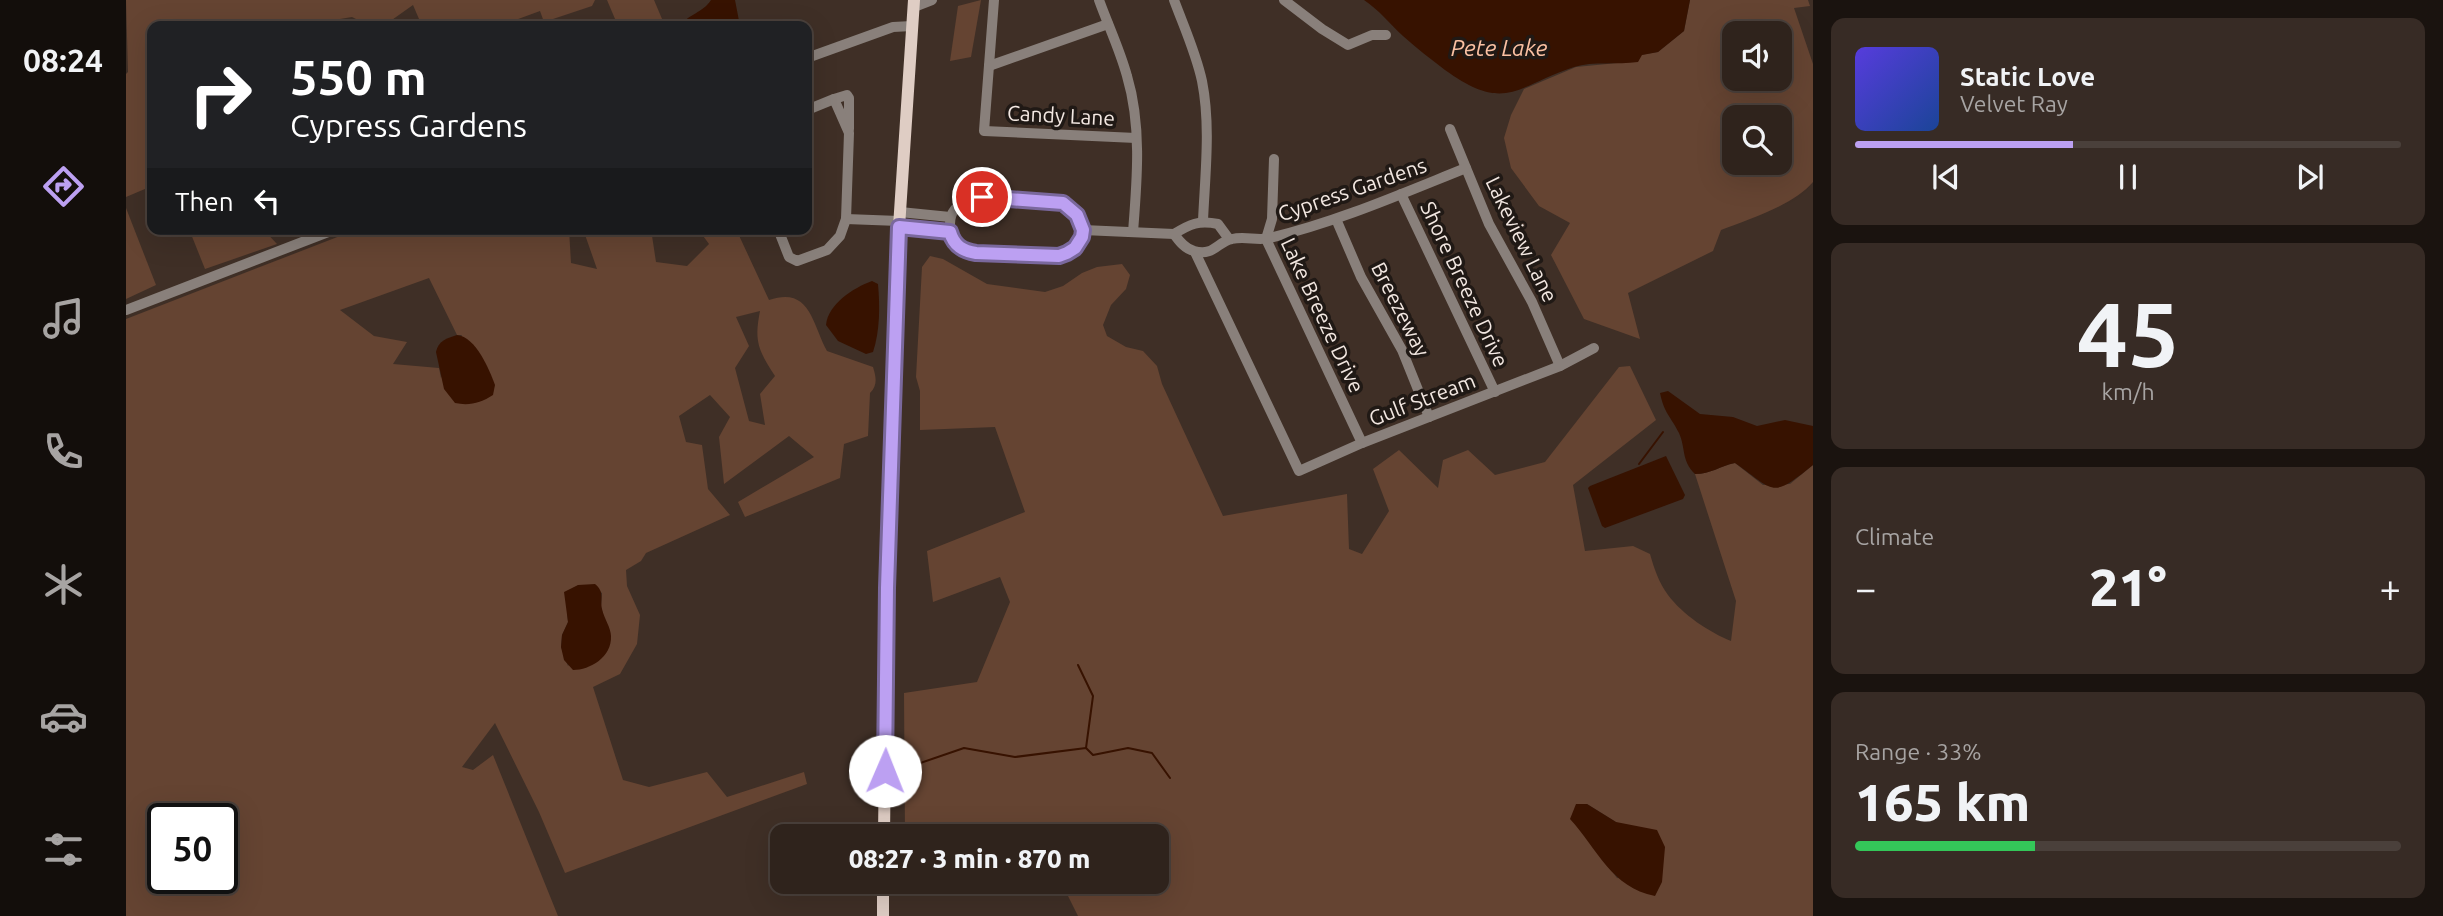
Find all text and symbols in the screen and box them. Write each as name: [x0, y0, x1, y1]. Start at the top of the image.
map controls: [1722, 21, 1792, 175]
button: sound: [1722, 21, 1792, 91]
water label: Pete Lake: [1451, 35, 1548, 60]
text: 08:24: [23, 42, 103, 78]
icon: right: [175, 49, 266, 140]
text: 550 m: [290, 49, 427, 104]
text: Static Love: [1960, 62, 2095, 91]
text: Velvet Ray: [1960, 91, 2068, 116]
street label: Candy Lane: [1006, 100, 1116, 130]
button: search: [1722, 105, 1792, 175]
text: Cypress Gardens: [290, 107, 527, 143]
street label: Cypress Gardens: [1275, 152, 1429, 226]
icon: previous: [1927, 158, 1965, 196]
icon: pause: [2109, 158, 2147, 196]
icon: next: [2291, 158, 2329, 196]
icon: directions: [39, 162, 88, 211]
pin: [952, 167, 1012, 227]
street label: Lakeview Lane: [1481, 172, 1563, 306]
icon: arrive: [963, 178, 1001, 216]
icon: left: [248, 182, 286, 220]
text: Then: [175, 187, 234, 216]
street label: Shore Breeze Drive: [1416, 198, 1514, 370]
street label: Lake Breeze Drive: [1277, 234, 1369, 396]
street label: Breezeway: [1367, 258, 1435, 360]
text: 45: [2077, 282, 2179, 384]
icon: music: [39, 294, 88, 343]
street label: Gulf Stream: [1365, 368, 1479, 430]
text: km/h: [2101, 379, 2155, 404]
icon: phone: [39, 427, 88, 476]
text: Climate: [1855, 524, 1934, 549]
text: 21°: [2089, 558, 2167, 616]
icon: climate: [39, 560, 88, 609]
text: −: [1855, 567, 1876, 609]
text: +: [2380, 567, 2401, 609]
icon: car: [39, 692, 88, 741]
position arrow: [848, 734, 922, 808]
text: Range · 33%: [1855, 739, 1982, 764]
text: 165 km: [1855, 773, 2030, 831]
speed limit sign: 50: [147, 803, 238, 894]
icon: filters: [39, 825, 88, 874]
text: 08:27 · 3 min · 870 m: [849, 844, 1090, 873]

